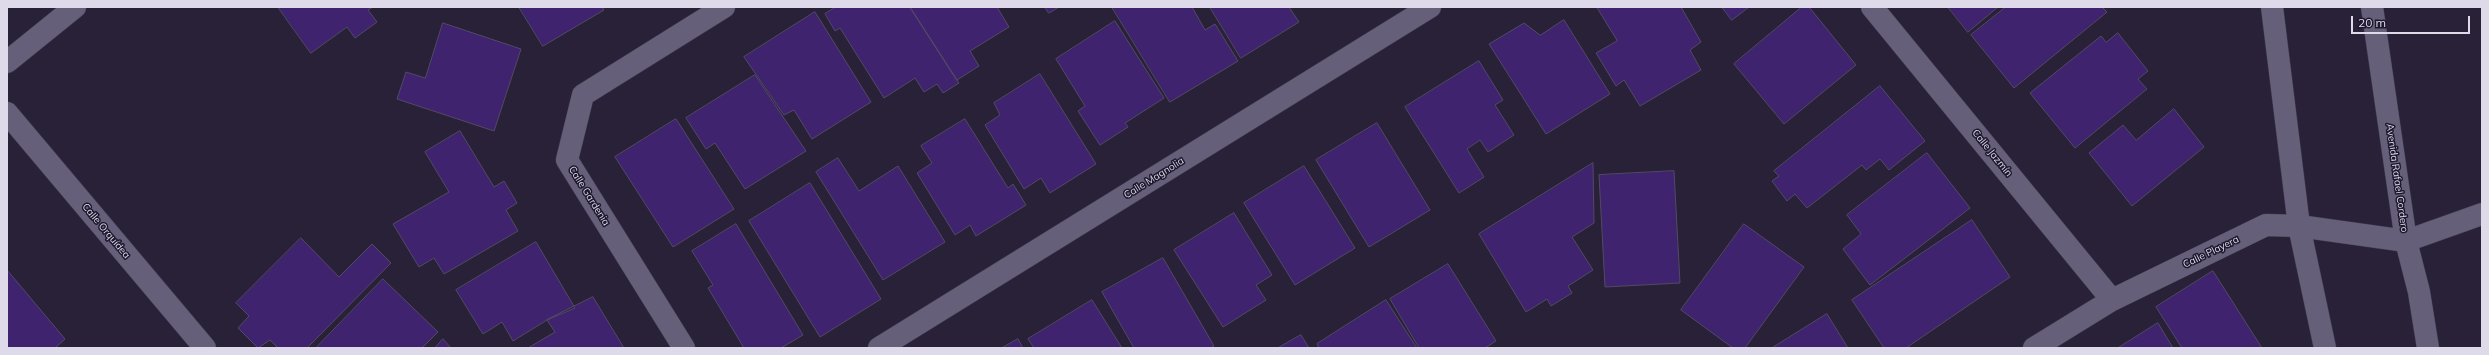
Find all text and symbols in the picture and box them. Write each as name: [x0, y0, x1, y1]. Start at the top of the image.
scale bar: [2353, 8, 2472, 34]
text: 20 m: [2358, 15, 2386, 30]
street label: Avenida Rafael Cordero: [2383, 123, 2411, 233]
street label: Calle Jazmín: [1969, 127, 2015, 179]
street label: Calle Magnolia: [1122, 155, 1186, 201]
street label: Calle Gardenia: [566, 164, 612, 228]
street label: Calle Orquídea: [79, 201, 133, 261]
street label: Calle Playera: [2181, 233, 2241, 271]

